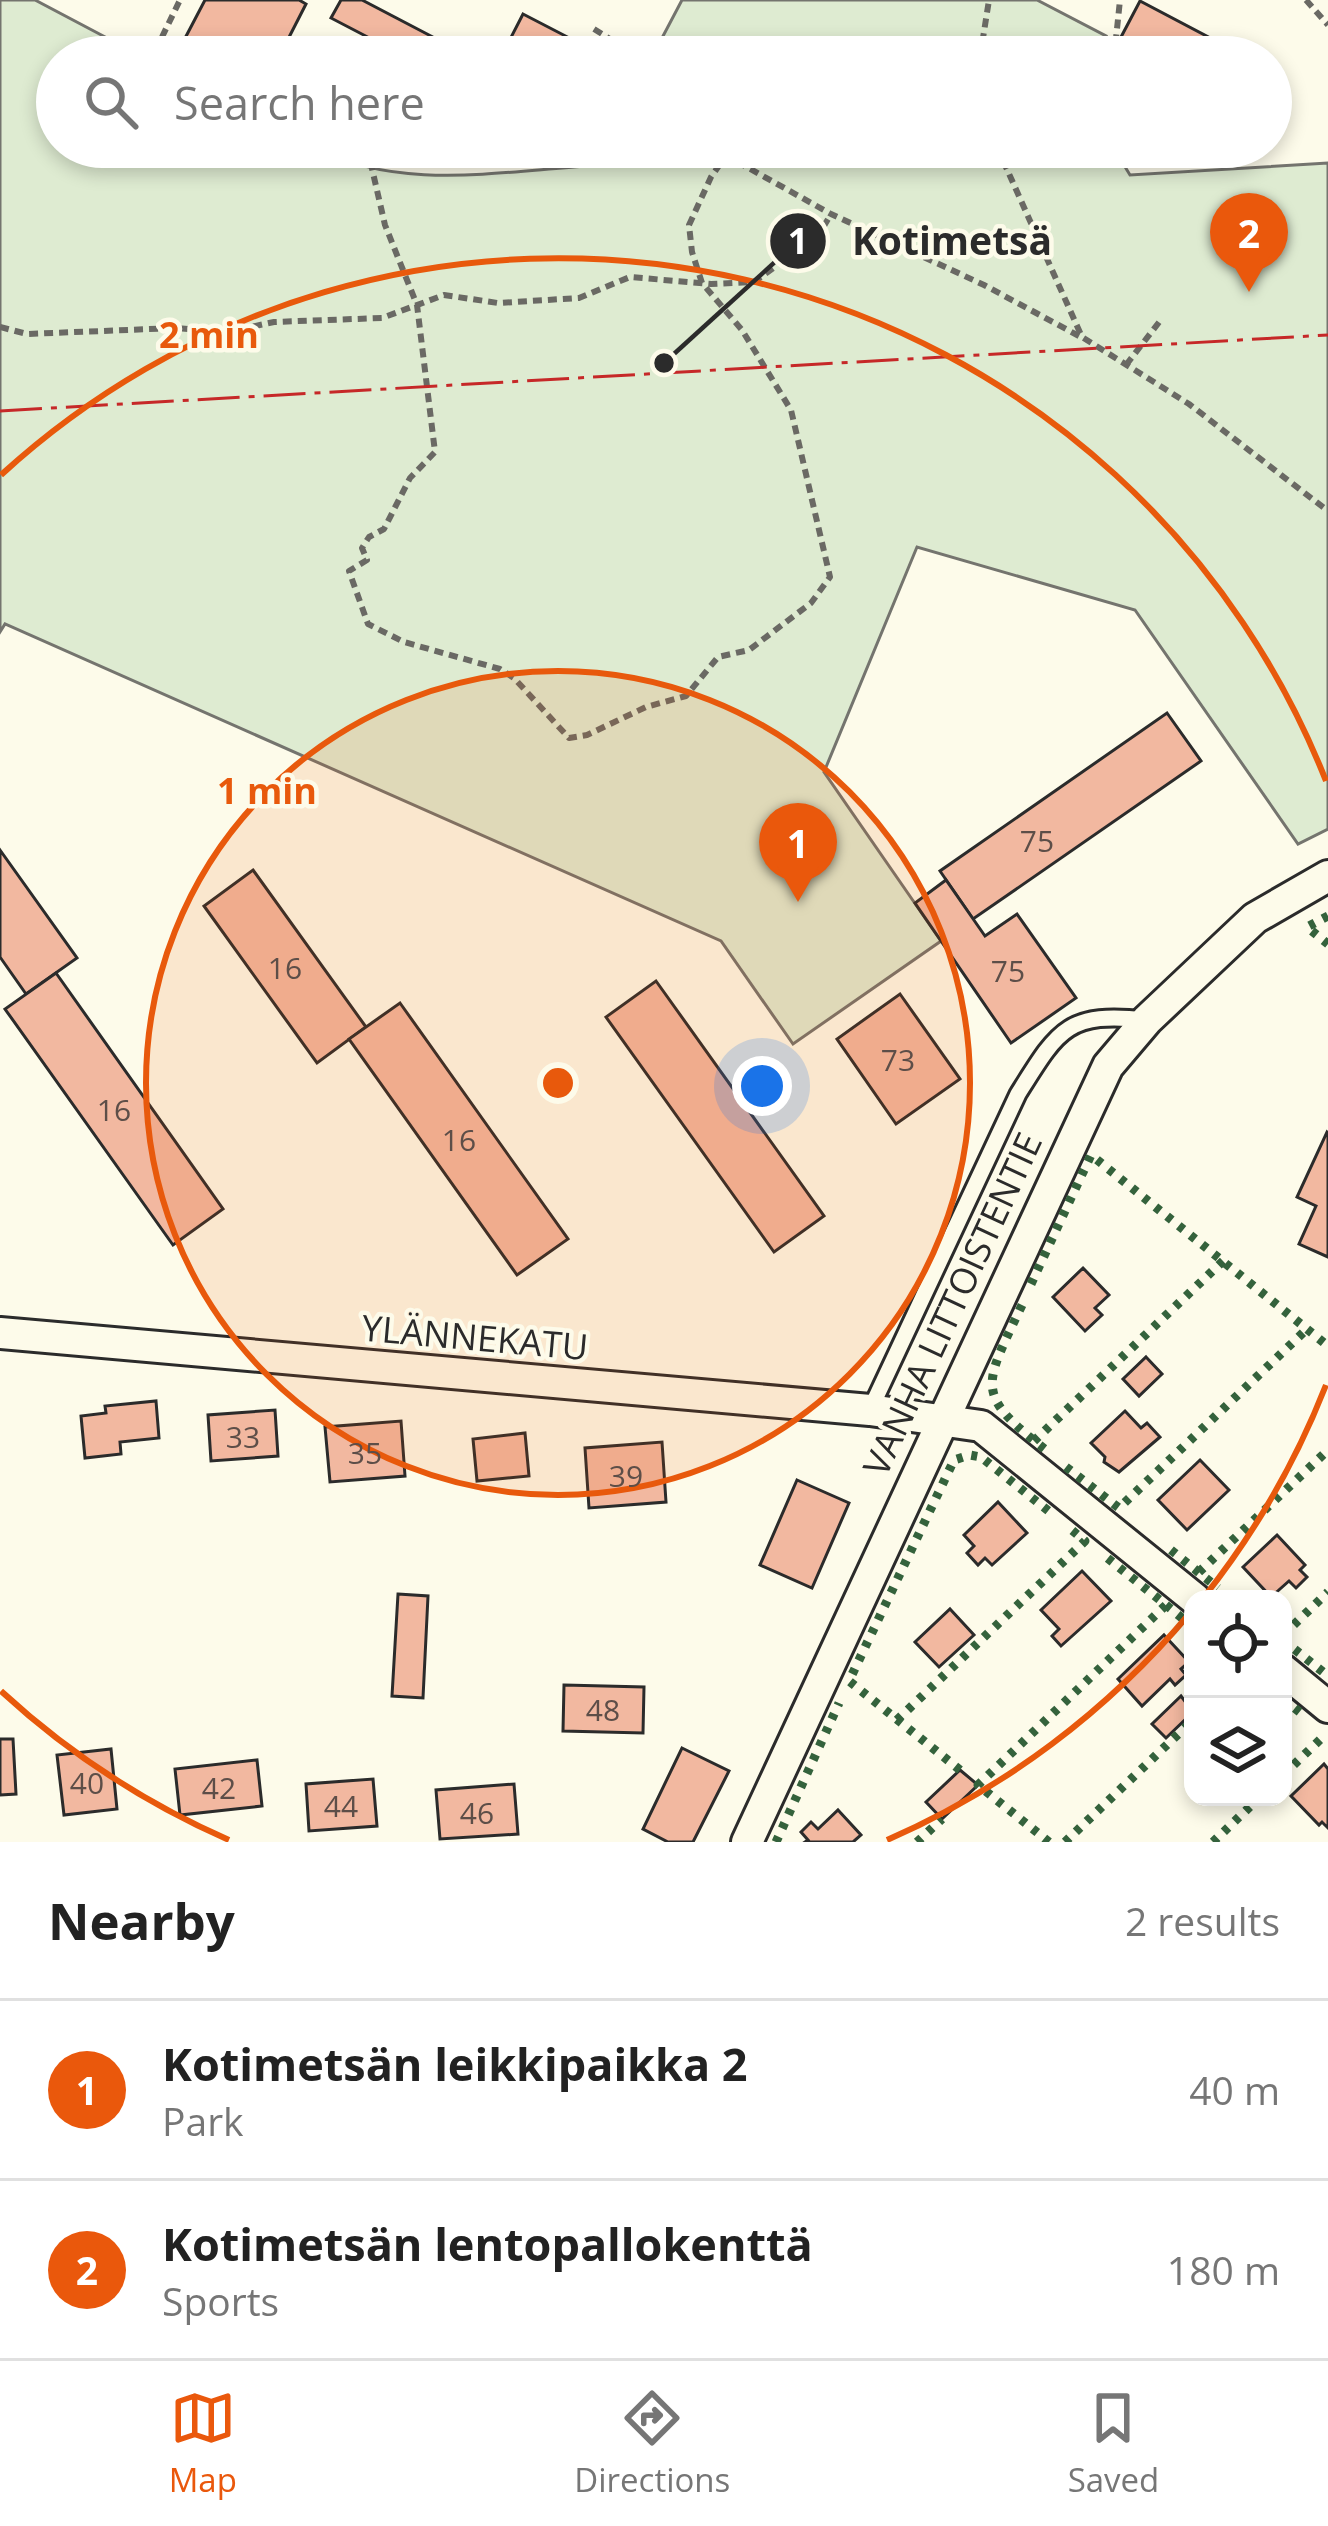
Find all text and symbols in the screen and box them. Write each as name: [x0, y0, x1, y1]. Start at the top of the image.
search box: [36, 36, 1292, 168]
icon: search: [78, 69, 144, 135]
text: Search here: [174, 72, 425, 133]
pin: 2: [1210, 193, 1288, 292]
callout: Kotimetsä: [768, 204, 1076, 279]
text: Kotimetsä: [852, 213, 1052, 266]
text: 1: [788, 216, 808, 265]
text: 2 min: [159, 310, 259, 359]
text: 1 min: [217, 766, 317, 815]
pin: 1: [759, 803, 837, 902]
house number: 75: [1020, 820, 1054, 861]
house number: 16: [268, 947, 302, 988]
house number: 75: [991, 950, 1025, 991]
house number: 73: [881, 1039, 915, 1080]
your location: [732, 1056, 792, 1116]
centre of rings: [537, 1062, 579, 1104]
house number: 16: [97, 1089, 131, 1130]
house number: 16: [442, 1119, 476, 1160]
street label: VANHA LITTOISTENTIE: [851, 1125, 1053, 1483]
street label: YLÄNNEKATU: [360, 1303, 590, 1371]
house number: 33: [226, 1416, 260, 1457]
house number: 35: [348, 1432, 382, 1473]
house number: 39: [609, 1455, 643, 1496]
map controls: [1184, 1590, 1292, 1806]
button: locate: [1184, 1590, 1292, 1698]
house number: 48: [586, 1689, 620, 1730]
button: layers: [1184, 1698, 1292, 1806]
house number: 40: [70, 1762, 104, 1803]
house number: 42: [202, 1767, 236, 1808]
house number: 44: [324, 1785, 358, 1826]
house number: 46: [460, 1792, 494, 1833]
text: Nearby: [48, 1885, 235, 1955]
text: 2 results: [1125, 1894, 1280, 1947]
text: Kotimetsän leikkipaikka 2: [162, 2033, 748, 2094]
text: 1: [76, 2063, 98, 2116]
text: 40 m: [1189, 2063, 1280, 2116]
text: Park: [162, 2094, 244, 2147]
text: Kotimetsän lentopallokenttä: [162, 2213, 813, 2274]
text: 2: [76, 2243, 98, 2296]
text: 180 m: [1167, 2243, 1280, 2296]
text: Sports: [162, 2274, 279, 2327]
tab: Map: [169, 2385, 237, 2502]
tab: Directions: [574, 2385, 730, 2502]
tab: Saved: [1068, 2385, 1159, 2502]

